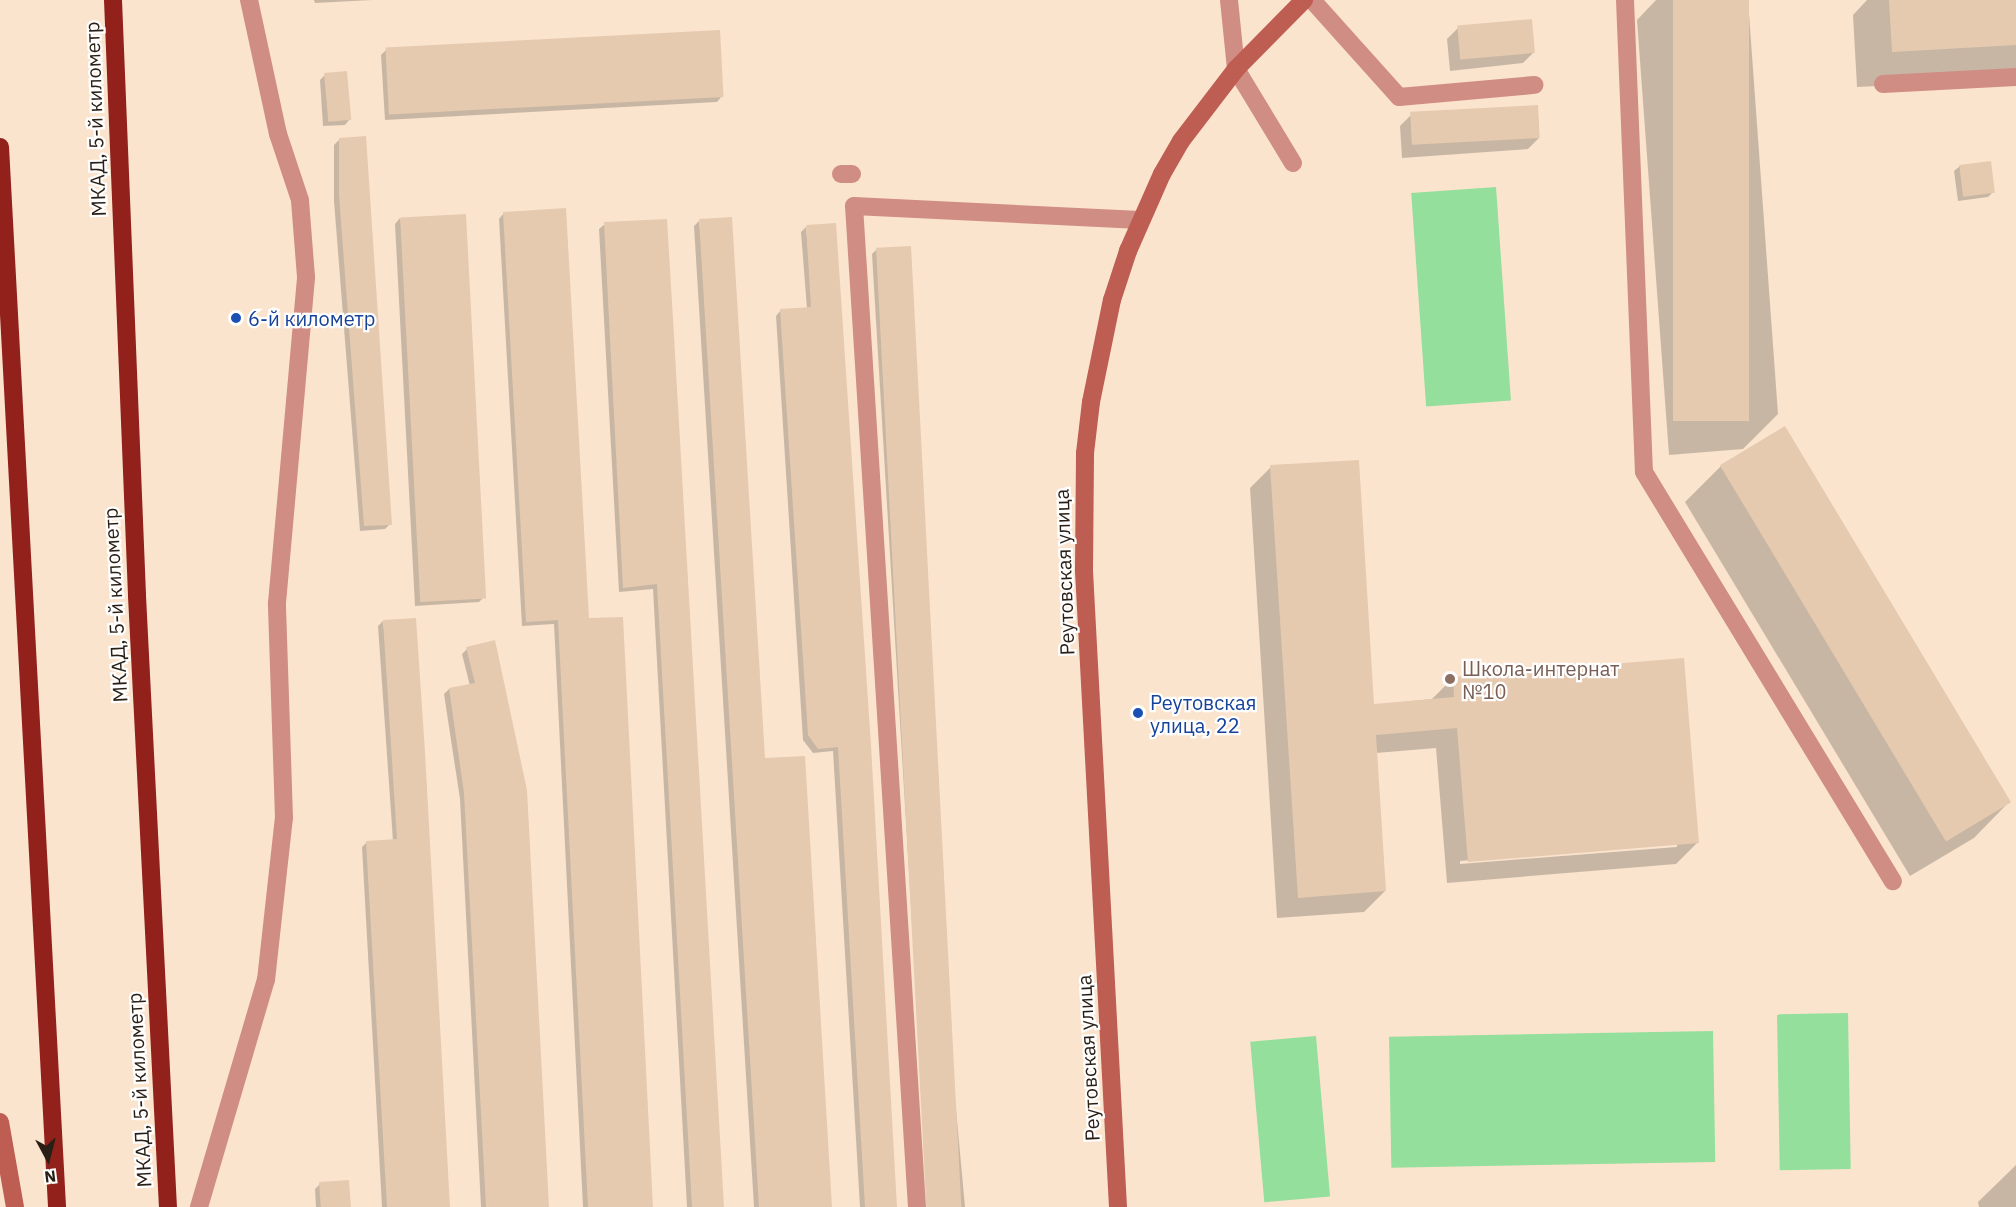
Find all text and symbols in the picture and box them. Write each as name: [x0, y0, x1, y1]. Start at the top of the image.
street label: МКАД, 5-й километр: [80, 21, 110, 217]
place label: 6-й километр: [248, 306, 375, 330]
marker: 6-й километр: [229, 311, 243, 325]
street label: Реутовская улица: [1049, 488, 1079, 656]
street label: МКАД, 5-й километр: [98, 507, 132, 703]
place label: Школа-интернат №10: [1462, 656, 1620, 703]
marker: Школа-интернат №10: [1443, 672, 1457, 686]
place label: Реутовская улица, 22: [1150, 690, 1256, 737]
marker: Реутовская улица, 22: [1131, 706, 1145, 720]
street label: Реутовская улица: [1072, 974, 1104, 1142]
street label: МКАД, 5-й километр: [122, 992, 156, 1188]
north arrow: [18, 1129, 78, 1189]
text: N: [43, 1166, 57, 1187]

